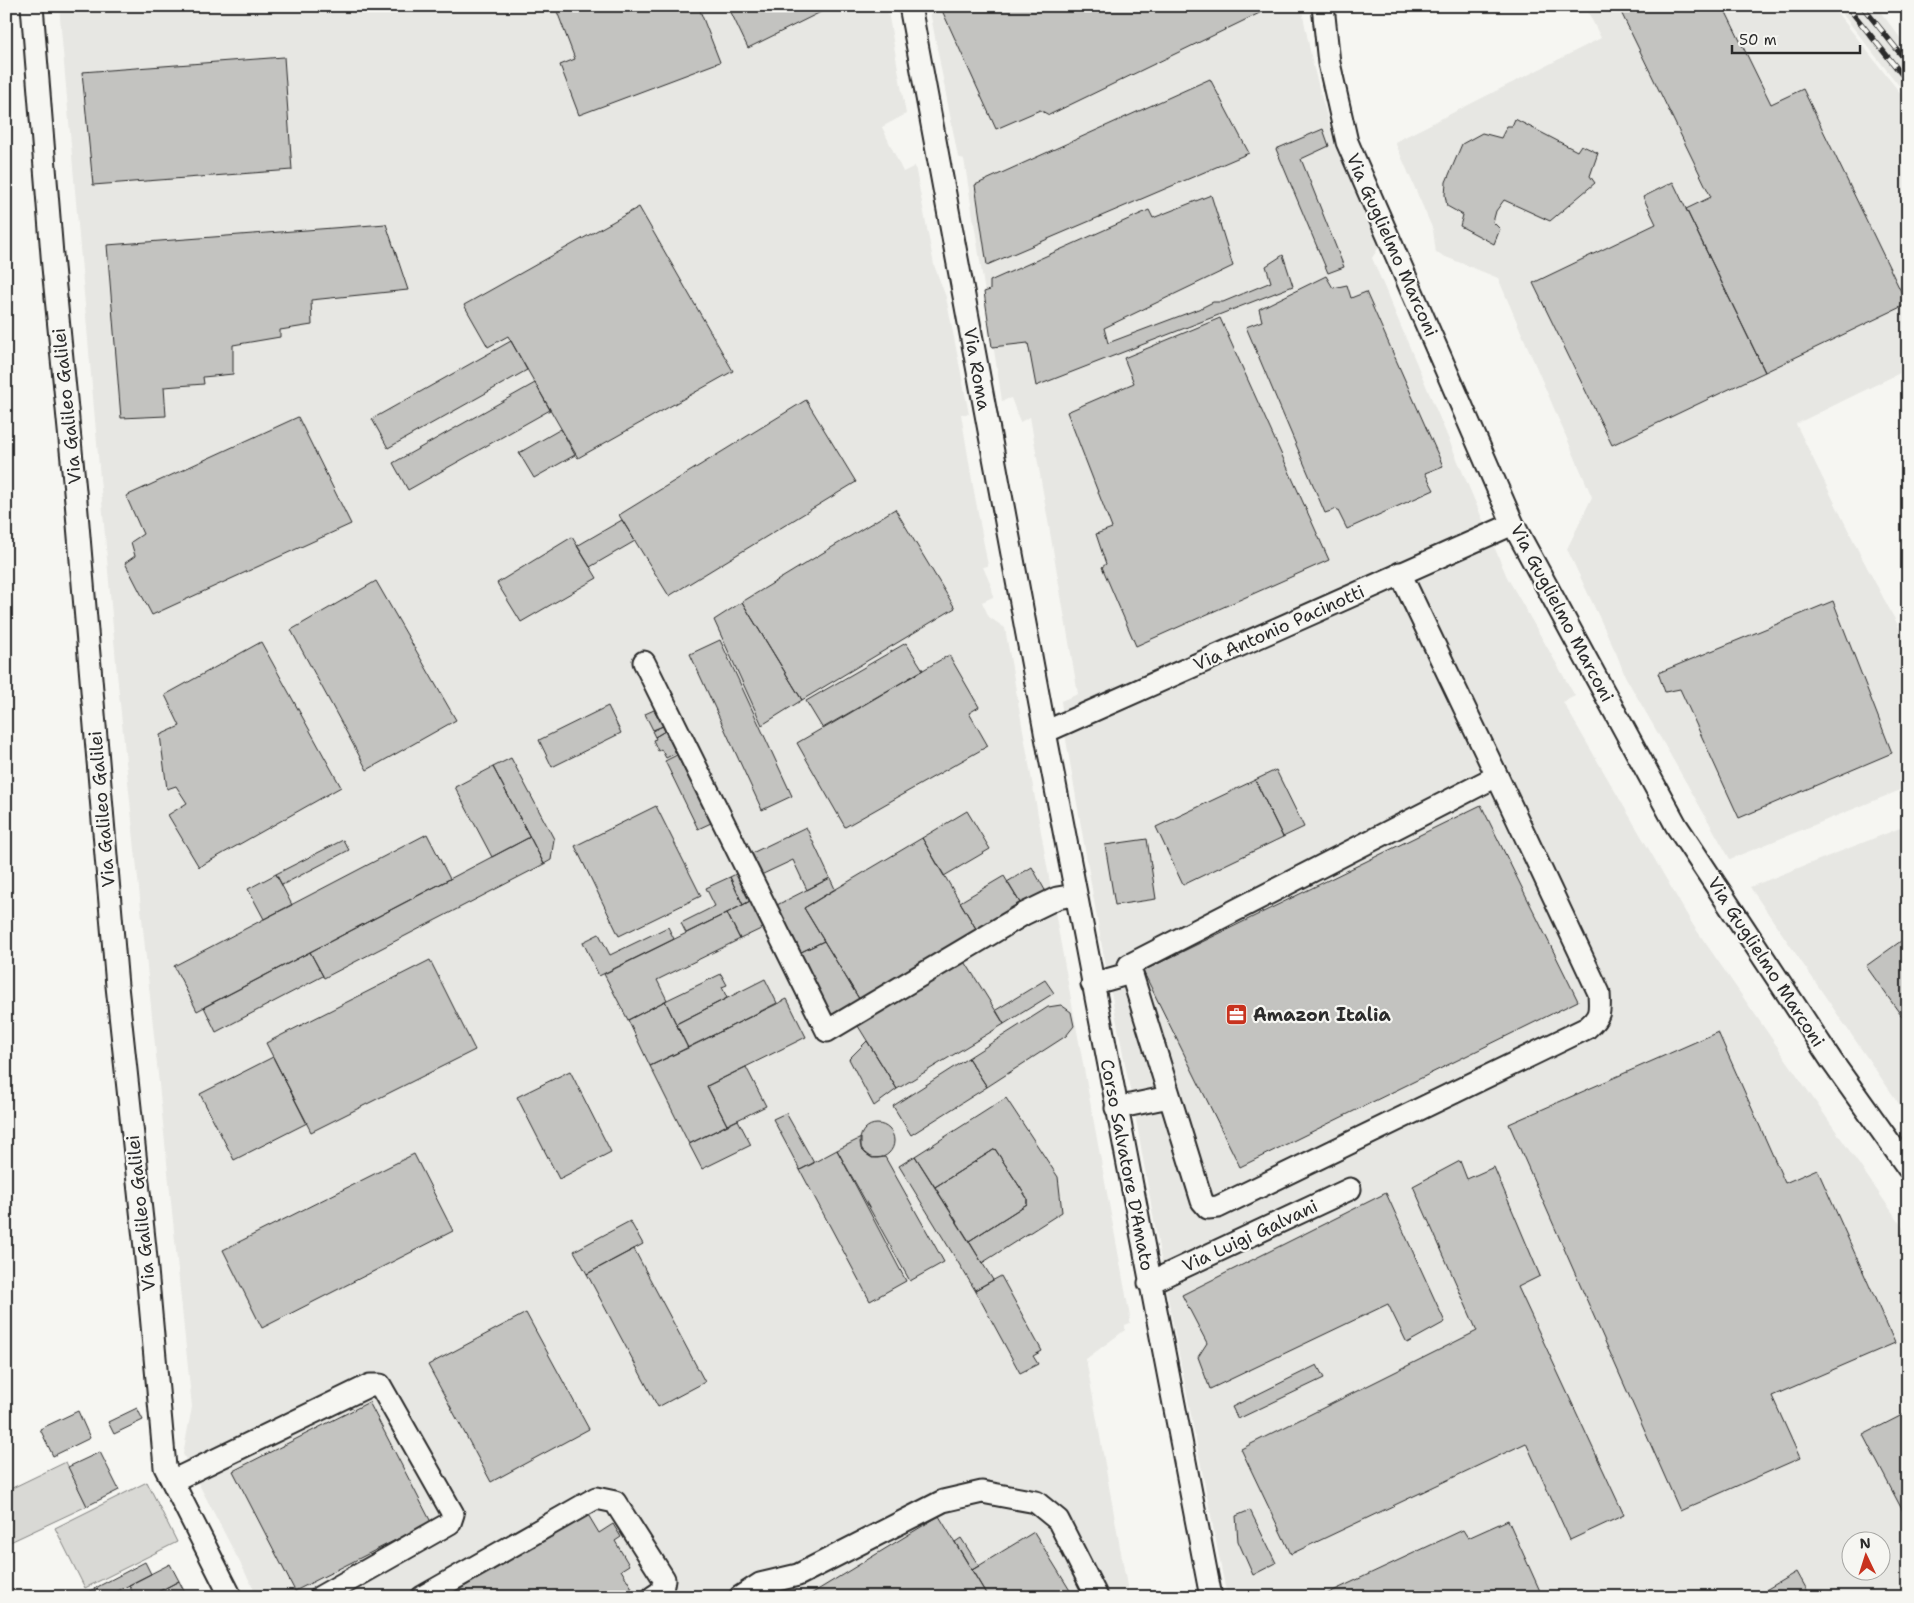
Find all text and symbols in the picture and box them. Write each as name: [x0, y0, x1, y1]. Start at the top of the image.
scale bar: [1732, 22, 1859, 54]
text: 50 m: [1739, 30, 1777, 50]
street label: Via Guglielmo Marconi: [1341, 149, 1443, 341]
street label: Via Roma: [958, 326, 996, 412]
street label: Via Galileo Galilei: [47, 327, 87, 485]
street label: Via Guglielmo Marconi: [1505, 520, 1619, 706]
street label: Via Antonio Pacinotti: [1190, 579, 1368, 677]
street label: Via Galileo Galilei: [83, 730, 121, 888]
street label: Via Guglielmo Marconi: [1702, 872, 1830, 1052]
office icon: Amazon Italia: [1225, 1003, 1249, 1027]
place label: Amazon Italia: [1253, 1003, 1391, 1027]
street label: Corso Salvatore D'Amato: [1095, 1057, 1159, 1273]
street label: Via Galileo Galilei: [121, 1134, 161, 1292]
street label: Via Luigi Galvani: [1178, 1194, 1322, 1278]
north arrow: [1842, 1530, 1892, 1580]
text: N: [1859, 1534, 1871, 1552]

